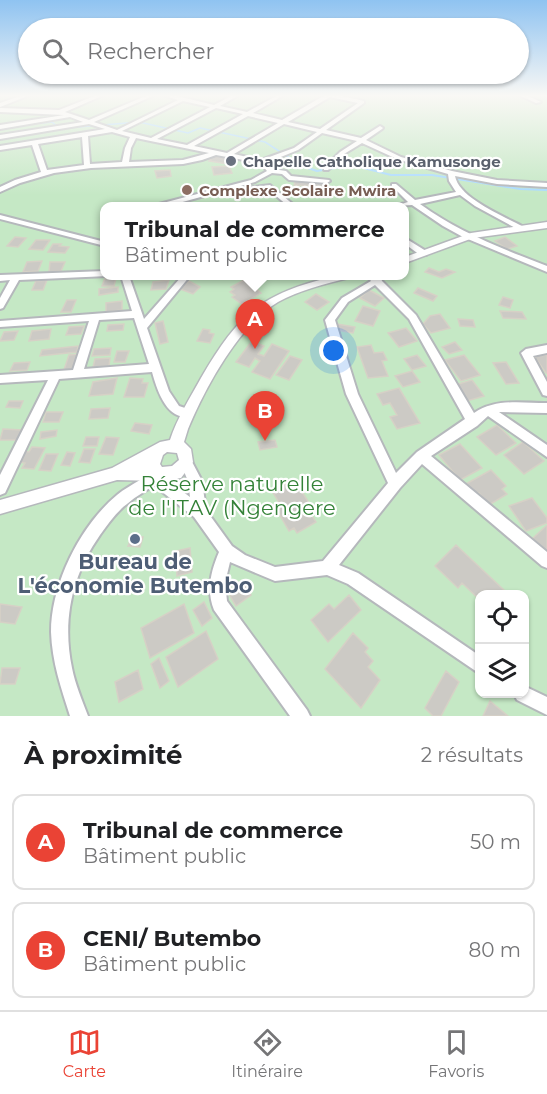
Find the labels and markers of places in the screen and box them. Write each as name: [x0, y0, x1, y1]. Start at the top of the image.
place label: Chapelle Catholique Kamusonge: [243, 152, 501, 171]
marker: Chapelle Catholique Kamusonge: [224, 154, 238, 168]
place label: Complexe Scolaire Mwira: [199, 181, 396, 200]
marker: Complexe Scolaire Mwira: [180, 183, 194, 197]
pin: A: [236, 300, 274, 349]
pin: B: [246, 392, 284, 441]
marker: Bureau de L'économie Butembo: [128, 532, 142, 546]
place label: Bureau de L'économie Butembo: [17, 549, 253, 598]

